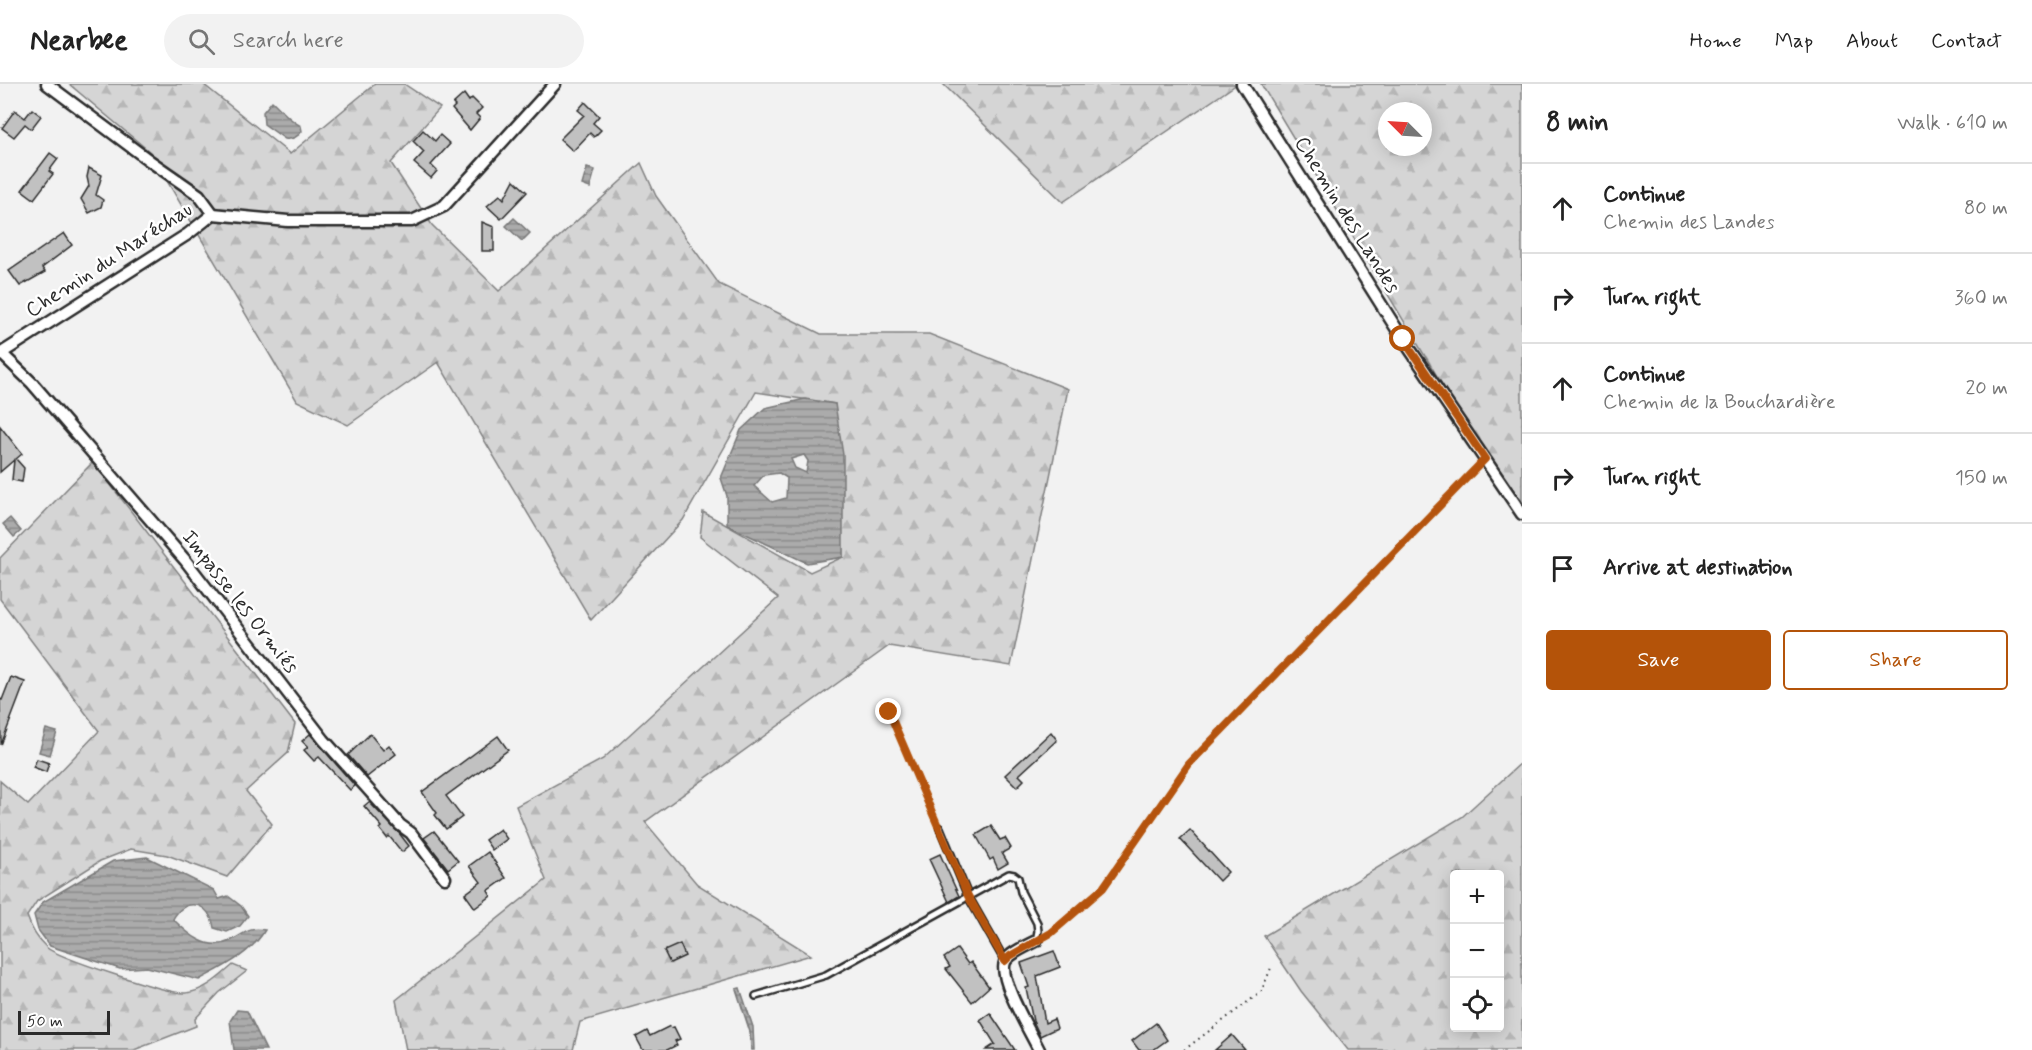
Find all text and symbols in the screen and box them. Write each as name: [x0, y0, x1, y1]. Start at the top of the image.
search box: [164, 14, 584, 68]
text: Nearbee: [30, 23, 128, 60]
icon: search: [185, 25, 218, 58]
text: Search here: [233, 27, 344, 55]
text: Home: [1690, 27, 1742, 55]
text: Map: [1775, 27, 1813, 55]
text: About: [1846, 27, 1898, 55]
text: Contact: [1931, 27, 2002, 55]
north arrow: [1378, 102, 1432, 156]
text: 8 min: [1546, 106, 1609, 140]
text: Walk · 610 m: [1897, 110, 2008, 137]
street label: Chemin des Landes: [1287, 131, 1407, 299]
text: Continue: [1603, 181, 1685, 209]
icon: ahead: [1546, 192, 1579, 225]
text: 80 m: [1964, 195, 2008, 222]
street label: Chemin du Maréchau: [20, 196, 198, 324]
text: Chemin des Landes: [1603, 209, 1775, 236]
icon: right: [1546, 282, 1579, 315]
text: Turn right: [1603, 284, 1701, 312]
text: 360 m: [1955, 285, 2008, 312]
route start: [1389, 325, 1415, 351]
text: Continue: [1603, 361, 1685, 389]
icon: ahead: [1546, 372, 1579, 405]
text: 20 m: [1965, 375, 2008, 402]
text: Chemin de la Bouchardière: [1603, 389, 1836, 416]
icon: right: [1546, 462, 1579, 495]
text: Turn right: [1603, 464, 1701, 492]
text: 150 m: [1955, 465, 2008, 492]
street label: Impasse les Ormiés: [175, 524, 305, 680]
icon: arrive: [1546, 552, 1579, 585]
text: Arrive at destination: [1603, 554, 1793, 582]
button: Save: [1546, 630, 1771, 690]
button: Share: [1783, 630, 2008, 690]
route end: [875, 698, 901, 724]
map controls: [1450, 870, 1504, 1032]
button: +: [1450, 870, 1504, 924]
button: −: [1450, 924, 1504, 978]
button: locate: [1450, 978, 1504, 1032]
scale bar: [18, 1008, 110, 1036]
text: 50 m: [27, 1011, 63, 1032]

